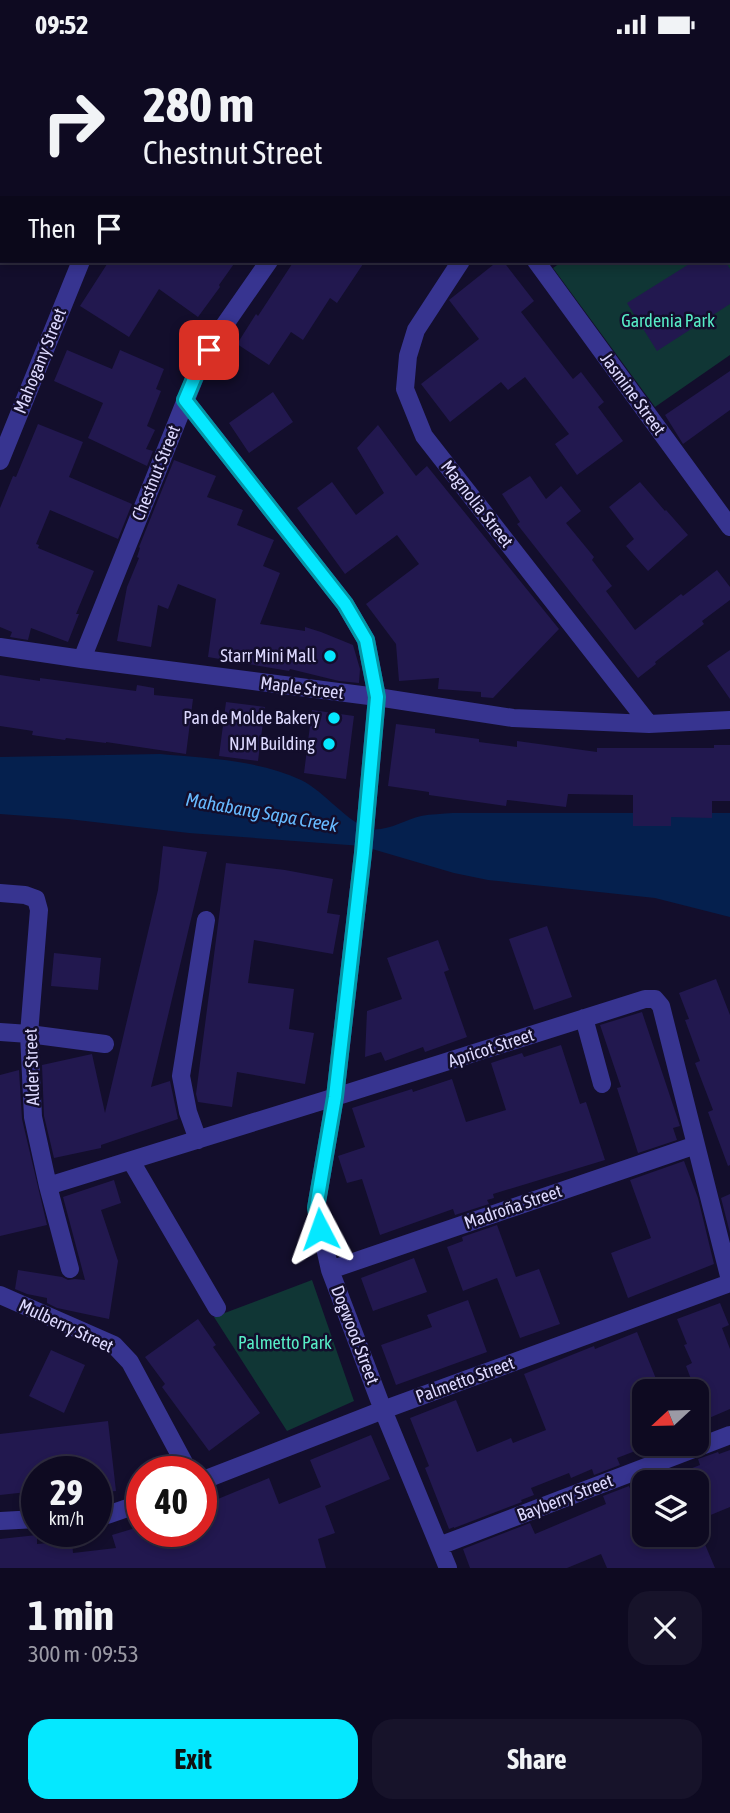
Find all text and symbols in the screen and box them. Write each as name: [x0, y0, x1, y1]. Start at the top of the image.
text: 09:52: [35, 10, 89, 40]
text: 280 m: [143, 76, 254, 132]
icon: right: [28, 77, 119, 168]
text: Chestnut Street: [143, 134, 323, 171]
icon: arrive: [90, 210, 128, 248]
text: Then: [28, 214, 76, 244]
street label: Mahogany Street: [9, 305, 70, 416]
park label: Gardenia Park: [621, 310, 715, 331]
pin: [179, 320, 239, 380]
icon: arrive: [190, 331, 228, 369]
street label: Jasmine Street: [597, 349, 670, 439]
street label: Chestnut Street: [127, 422, 184, 524]
street label: Magnolia Street: [437, 456, 518, 551]
place label: Starr Mini Mall: [220, 645, 316, 666]
marker: Starr Mini Mall: [322, 648, 338, 664]
street label: Maple Street: [259, 672, 345, 703]
place label: Pan de Molde Bakery: [183, 707, 320, 728]
marker: Pan de Molde Bakery: [326, 710, 342, 726]
place label: NJM Building: [229, 733, 315, 754]
marker: NJM Building: [321, 736, 337, 752]
water label: Mahabang Sapa Creek: [184, 788, 341, 836]
street label: Apricot Street: [445, 1024, 536, 1071]
street label: Alder Street: [20, 1028, 43, 1106]
street label: Madroña Street: [461, 1180, 564, 1233]
position arrow: [283, 1192, 357, 1266]
street label: Dogwood Street: [327, 1282, 384, 1387]
street label: Mulberry Street: [15, 1294, 117, 1357]
park label: Palmetto Park: [238, 1332, 332, 1353]
street label: Palmetto Street: [413, 1352, 517, 1407]
north arrow: [632, 1379, 709, 1456]
map controls: [632, 1379, 709, 1547]
speed limit sign: 40: [126, 1456, 217, 1547]
street label: Bayberry Street: [514, 1470, 616, 1525]
button: layers: [632, 1470, 709, 1547]
text: 29: [50, 1472, 83, 1512]
text: km/h: [49, 1508, 84, 1529]
text: 1 min: [28, 1591, 114, 1639]
button: close: [628, 1591, 702, 1665]
text: 300 m · 09:53: [28, 1641, 139, 1667]
button: Exit: [28, 1719, 358, 1799]
button: Share: [372, 1719, 702, 1799]

